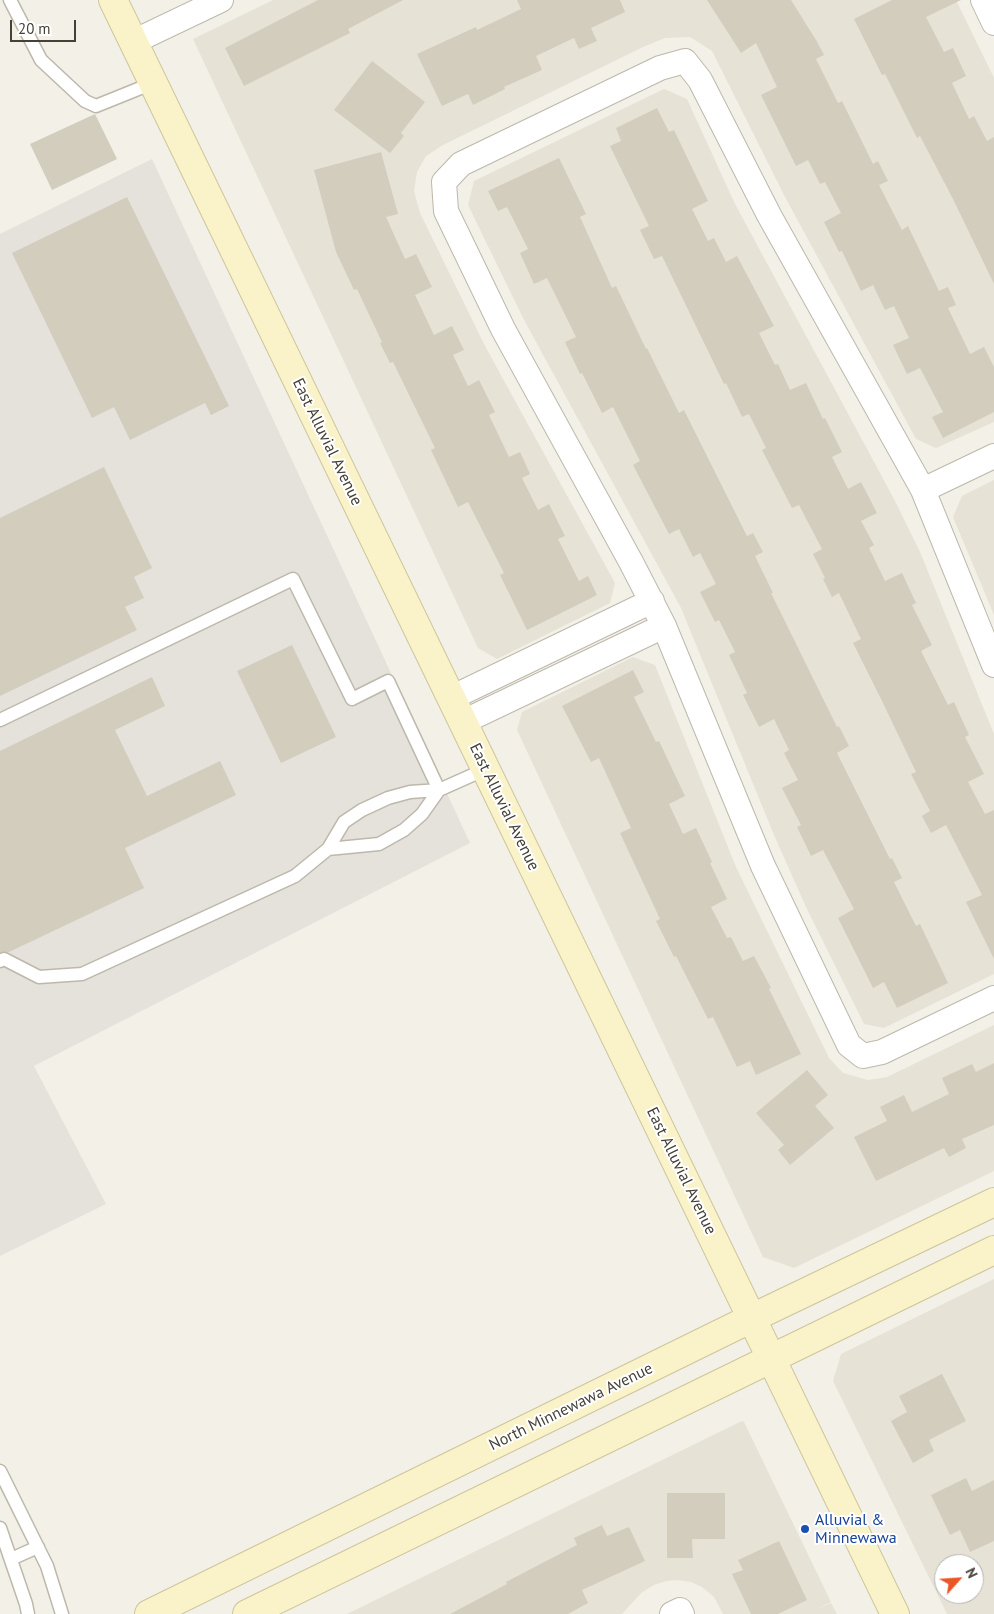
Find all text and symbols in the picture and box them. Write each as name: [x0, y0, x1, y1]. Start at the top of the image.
scale bar: [12, 10, 79, 42]
text: 20 m: [18, 19, 51, 38]
street label: East Alluvial Avenue: [288, 375, 366, 509]
street label: East Alluvial Avenue: [465, 740, 543, 874]
street label: East Alluvial Avenue: [642, 1104, 720, 1238]
street label: North Minnewawa Avenue: [486, 1359, 656, 1455]
place label: Alluvial & Minnewawa: [815, 1510, 897, 1548]
marker: Alluvial & Minnewawa: [799, 1523, 811, 1535]
north arrow: [934, 1554, 984, 1604]
text: N: [961, 1565, 982, 1581]

